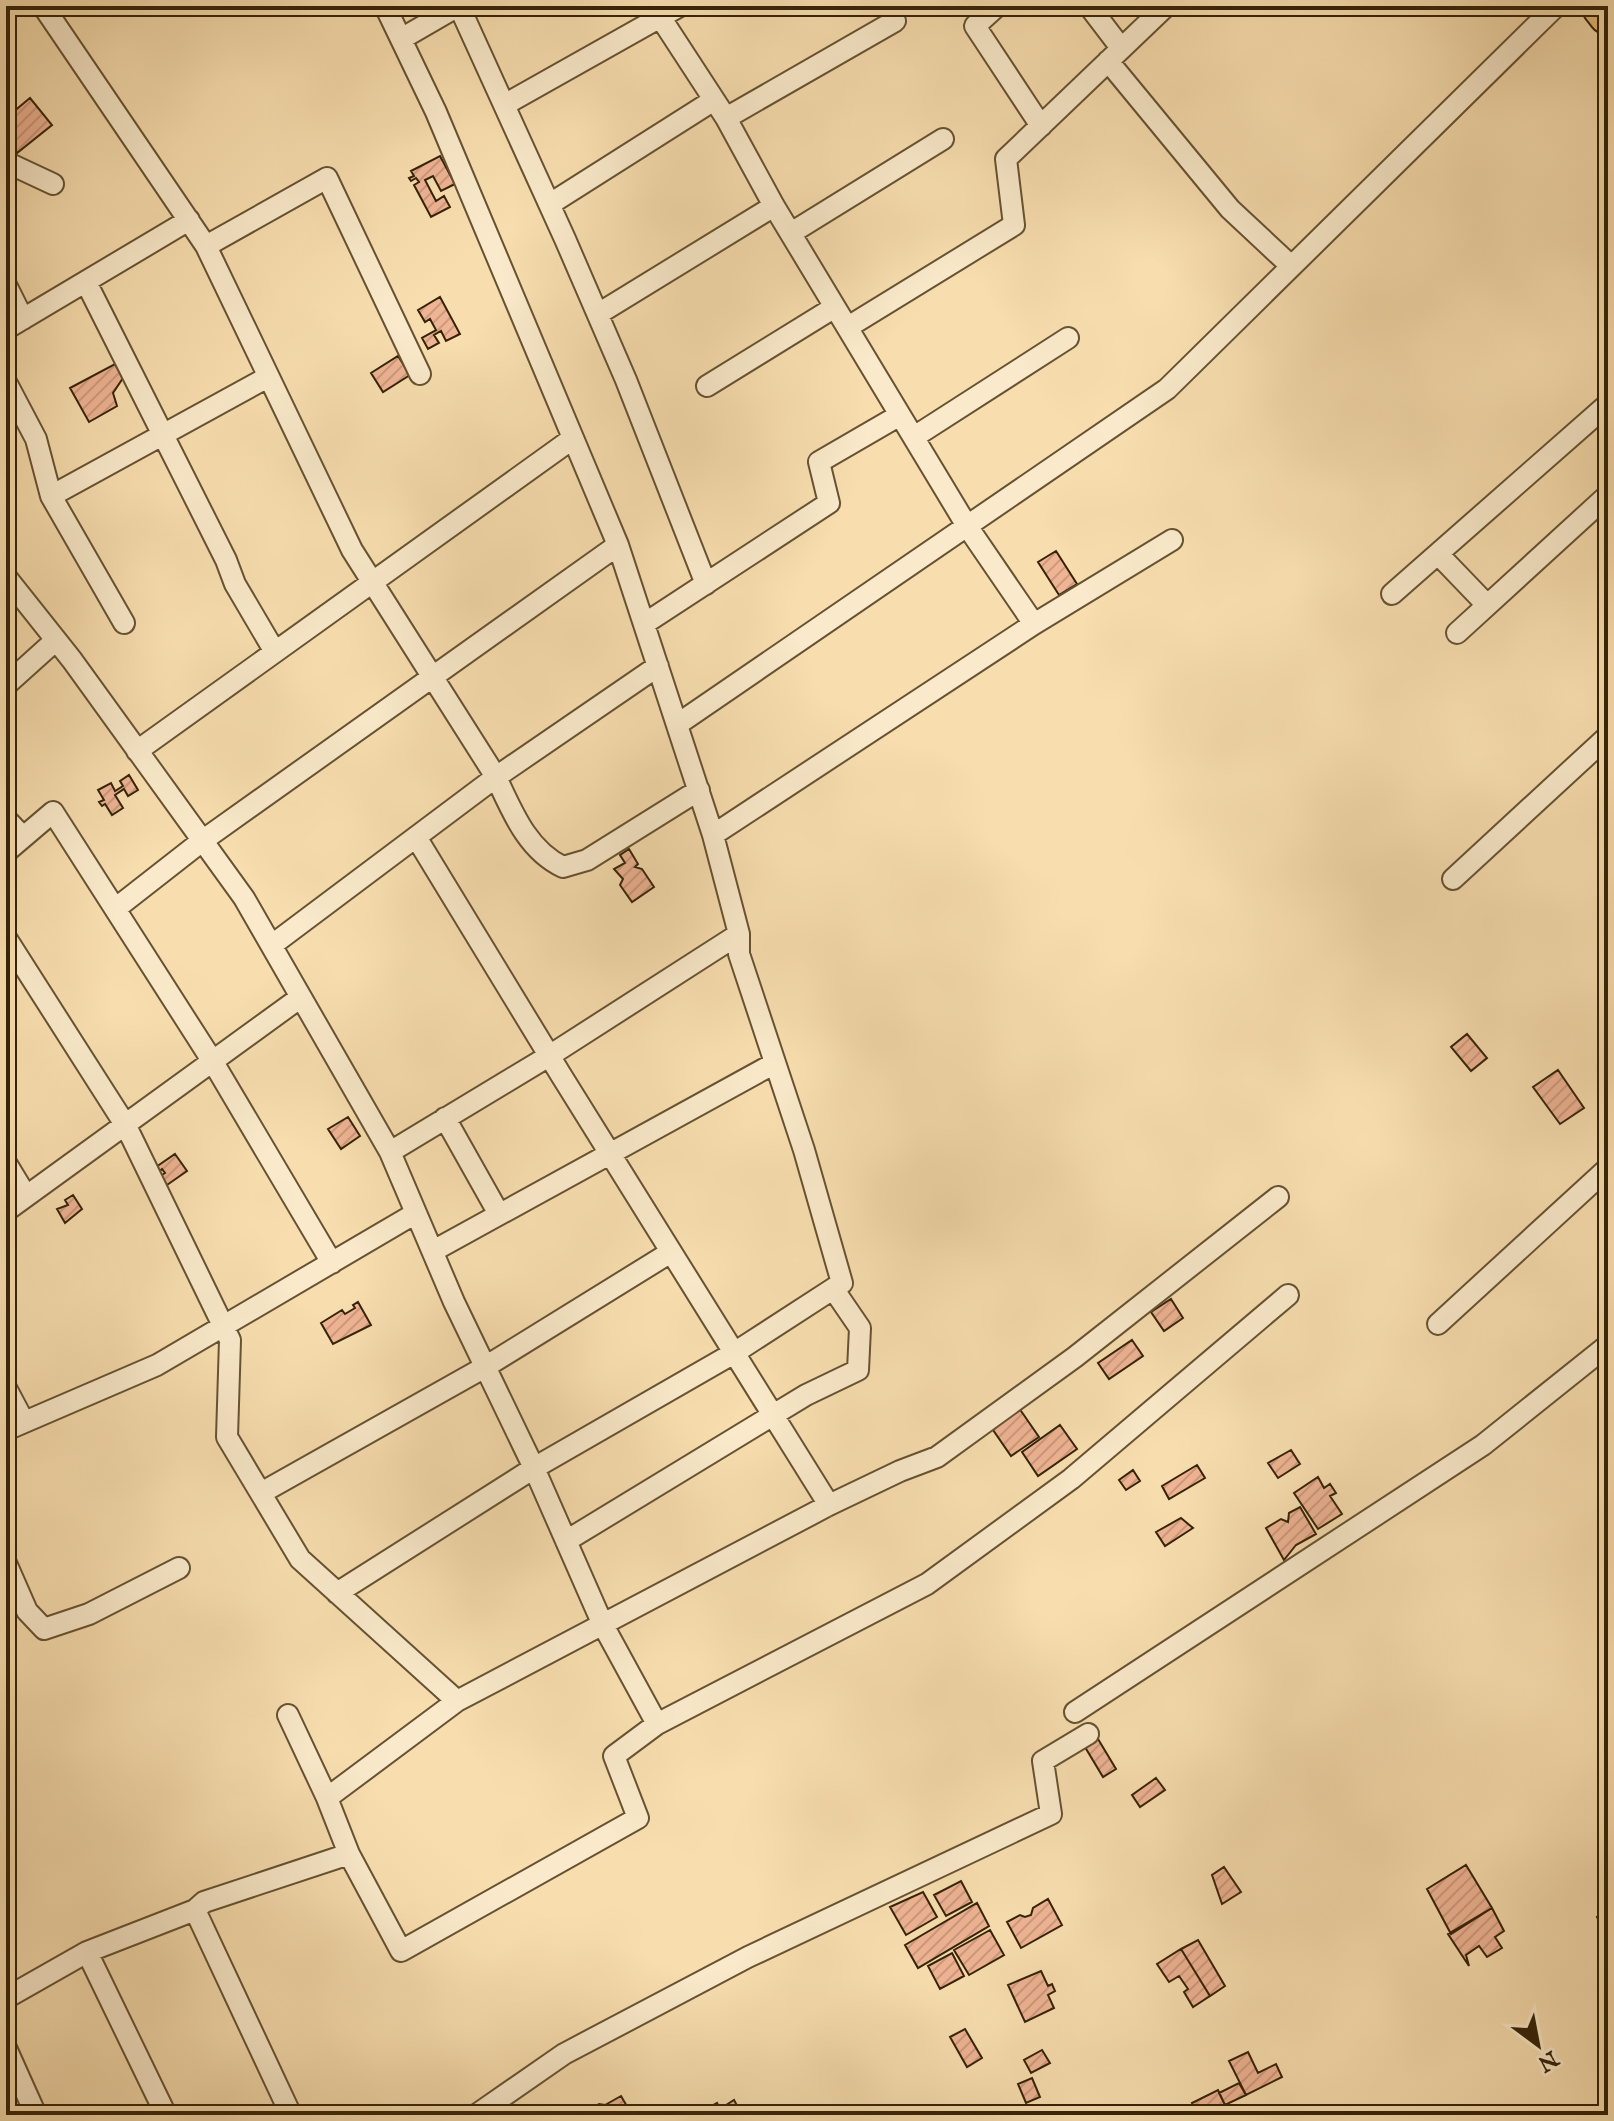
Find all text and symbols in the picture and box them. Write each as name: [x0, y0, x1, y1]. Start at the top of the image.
north arrow: [1498, 2005, 1578, 2085]
text: N: [1532, 2043, 1564, 2077]

